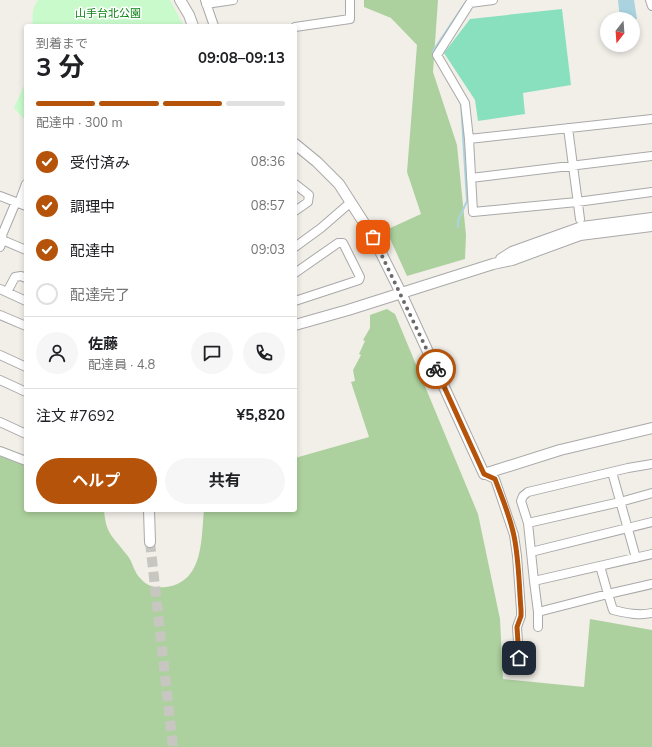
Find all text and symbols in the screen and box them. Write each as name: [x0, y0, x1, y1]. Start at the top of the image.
park label: 山手台北公園: [75, 6, 141, 21]
north arrow: [600, 12, 640, 52]
map controls: [600, 12, 640, 52]
text: 到着まで: [36, 35, 88, 53]
text: 09:08–09:13: [198, 48, 285, 68]
text: 3 分: [36, 50, 85, 85]
text: 配達中 · 300 m: [36, 114, 123, 132]
icon: check: [36, 151, 58, 173]
text: 受付済み: [70, 153, 130, 173]
text: 08:36: [251, 153, 285, 171]
icon: check: [36, 195, 58, 217]
text: 調理中: [70, 197, 115, 217]
text: 08:57: [251, 197, 285, 215]
pin: [356, 220, 390, 254]
icon: bag: [362, 226, 384, 248]
icon: check: [36, 239, 58, 261]
text: 配達中: [70, 241, 115, 261]
text: 09:03: [251, 241, 285, 259]
text: 配達完了: [70, 285, 130, 305]
button: person: [36, 332, 78, 374]
button: chat: [191, 332, 233, 374]
button: phone: [243, 332, 285, 374]
text: 佐藤: [88, 334, 118, 354]
courier: [416, 349, 456, 389]
text: 配達員 · 4.8: [88, 356, 155, 374]
icon: bike: [425, 358, 447, 380]
text: ¥5,820: [236, 405, 285, 425]
text: 注文 #7692: [36, 406, 115, 426]
button: ヘルプ: [36, 458, 157, 504]
button: 共有: [165, 458, 285, 504]
pin: [502, 641, 536, 675]
icon: home: [508, 647, 530, 669]

